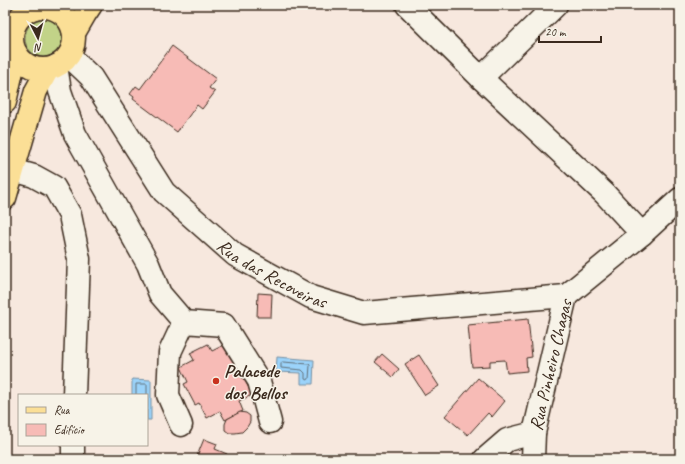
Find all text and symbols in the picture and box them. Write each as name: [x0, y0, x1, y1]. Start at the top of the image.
north arrow: [18, 18, 58, 58]
scale bar: [539, 18, 601, 44]
text: 20 m: [545, 24, 567, 40]
text: N: [33, 41, 43, 55]
street label: Rua das Recoveiras: [212, 234, 331, 314]
street label: Rua Pinheiro Chagas: [524, 296, 578, 433]
place label: Palacede dos Bellos: [224, 359, 289, 405]
marker: Palacede dos Bellos: [211, 376, 221, 386]
legend: [18, 394, 148, 446]
text: Rua: [54, 402, 71, 418]
text: Edifício: [54, 422, 86, 438]

